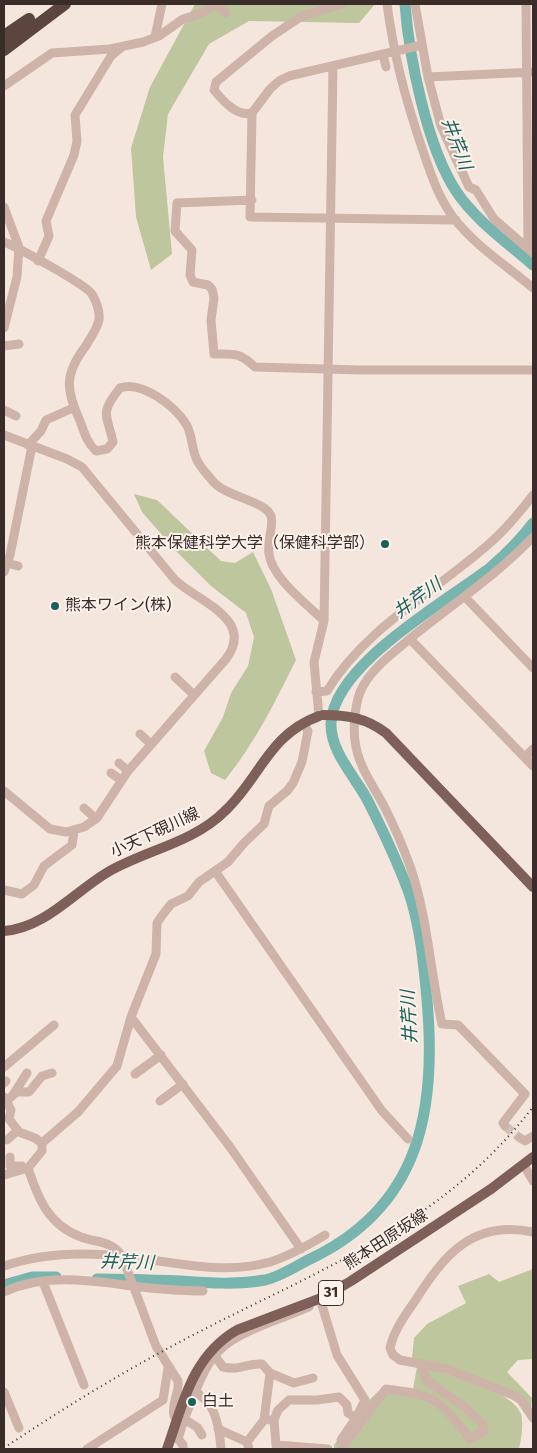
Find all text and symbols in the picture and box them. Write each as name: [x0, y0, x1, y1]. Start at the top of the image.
water label: 井芹川: [436, 115, 476, 173]
place label: 熊本保健科学大学（保健科学部）: [135, 534, 375, 554]
marker: 熊本保健科学大学（保健科学部）: [379, 538, 391, 550]
water label: 井芹川: [390, 574, 446, 624]
place label: 熊本ワイン(株): [65, 596, 171, 616]
marker: 熊本ワイン(株): [49, 600, 61, 612]
street label: 小天下硯川線: [107, 804, 203, 862]
water label: 井芹川: [398, 989, 422, 1045]
street label: 熊本田原坂線: [341, 1206, 431, 1274]
water label: 井芹川: [100, 1251, 154, 1275]
road number: 31: [318, 1280, 344, 1306]
place label: 白土: [202, 1392, 234, 1412]
marker: 白土: [186, 1396, 198, 1408]

